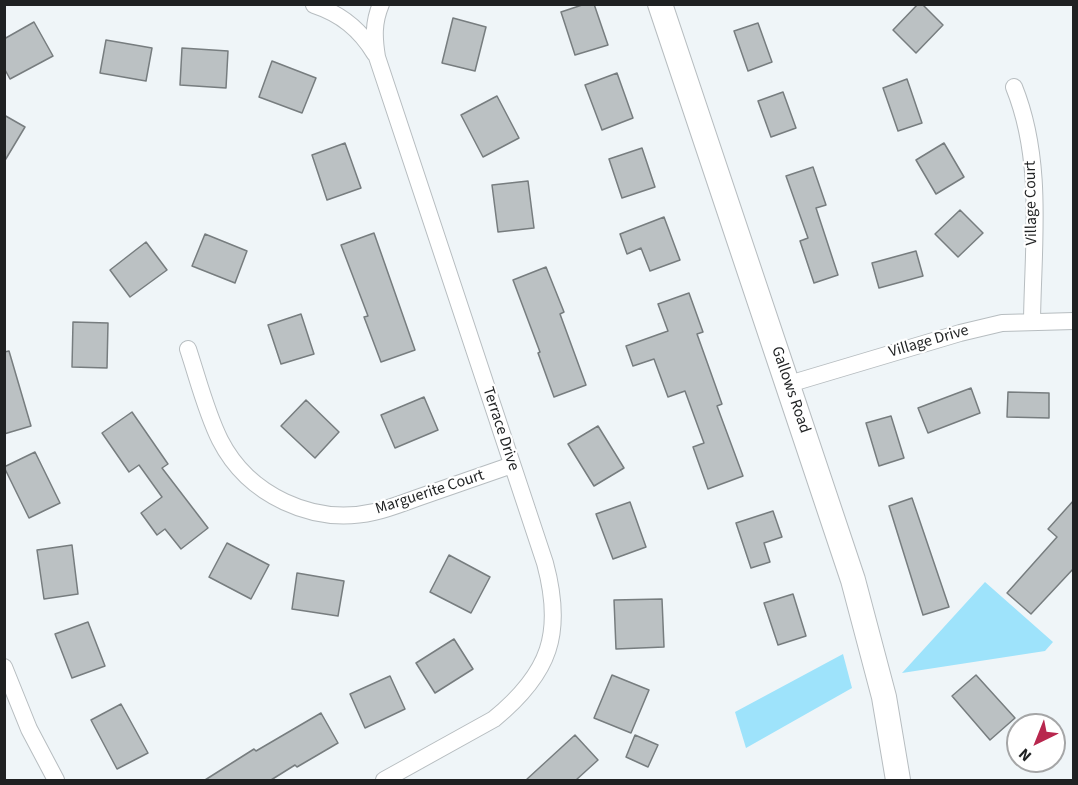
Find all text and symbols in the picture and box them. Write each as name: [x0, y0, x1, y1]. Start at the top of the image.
street label: Village Court: [1022, 160, 1042, 246]
street label: Village Drive: [887, 321, 971, 363]
street label: Gallows Road: [766, 344, 814, 436]
street label: Terrace Drive: [477, 385, 523, 473]
street label: Marguerite Court: [373, 466, 487, 520]
north arrow: [1006, 713, 1066, 773]
text: N: [1014, 743, 1036, 766]

